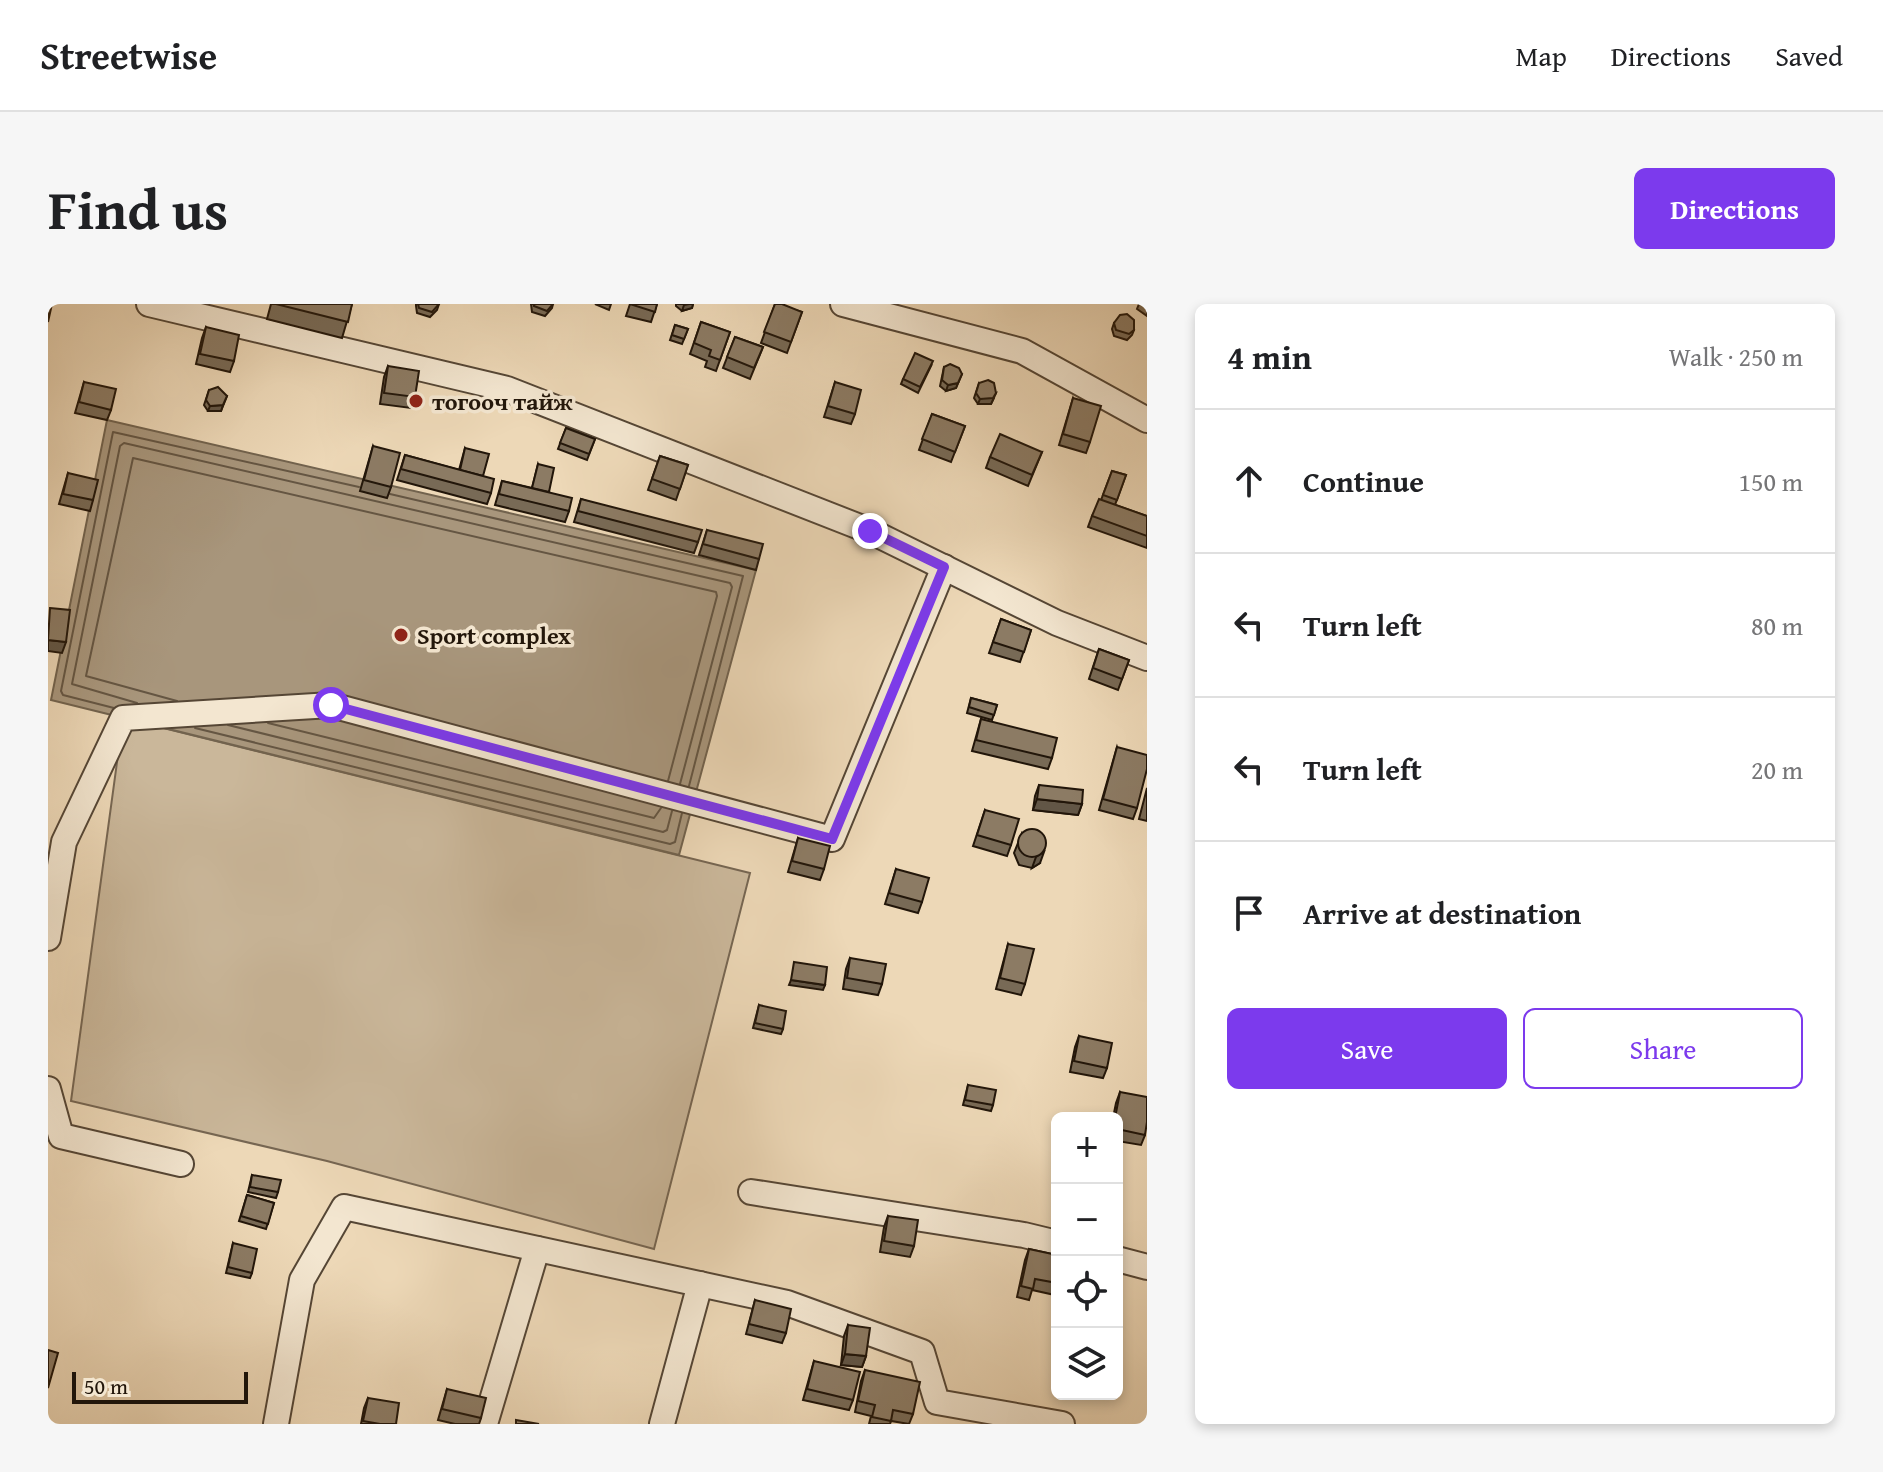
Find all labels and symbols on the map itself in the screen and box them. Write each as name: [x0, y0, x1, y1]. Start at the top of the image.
place label: тогооч тайж: [432, 384, 574, 419]
marker: тогооч тайж: [407, 392, 425, 410]
route end: [852, 513, 888, 549]
place label: Sport complex: [417, 618, 571, 653]
marker: Sport complex: [392, 626, 410, 644]
route start: [313, 687, 349, 723]
scale bar: [72, 1368, 248, 1404]

